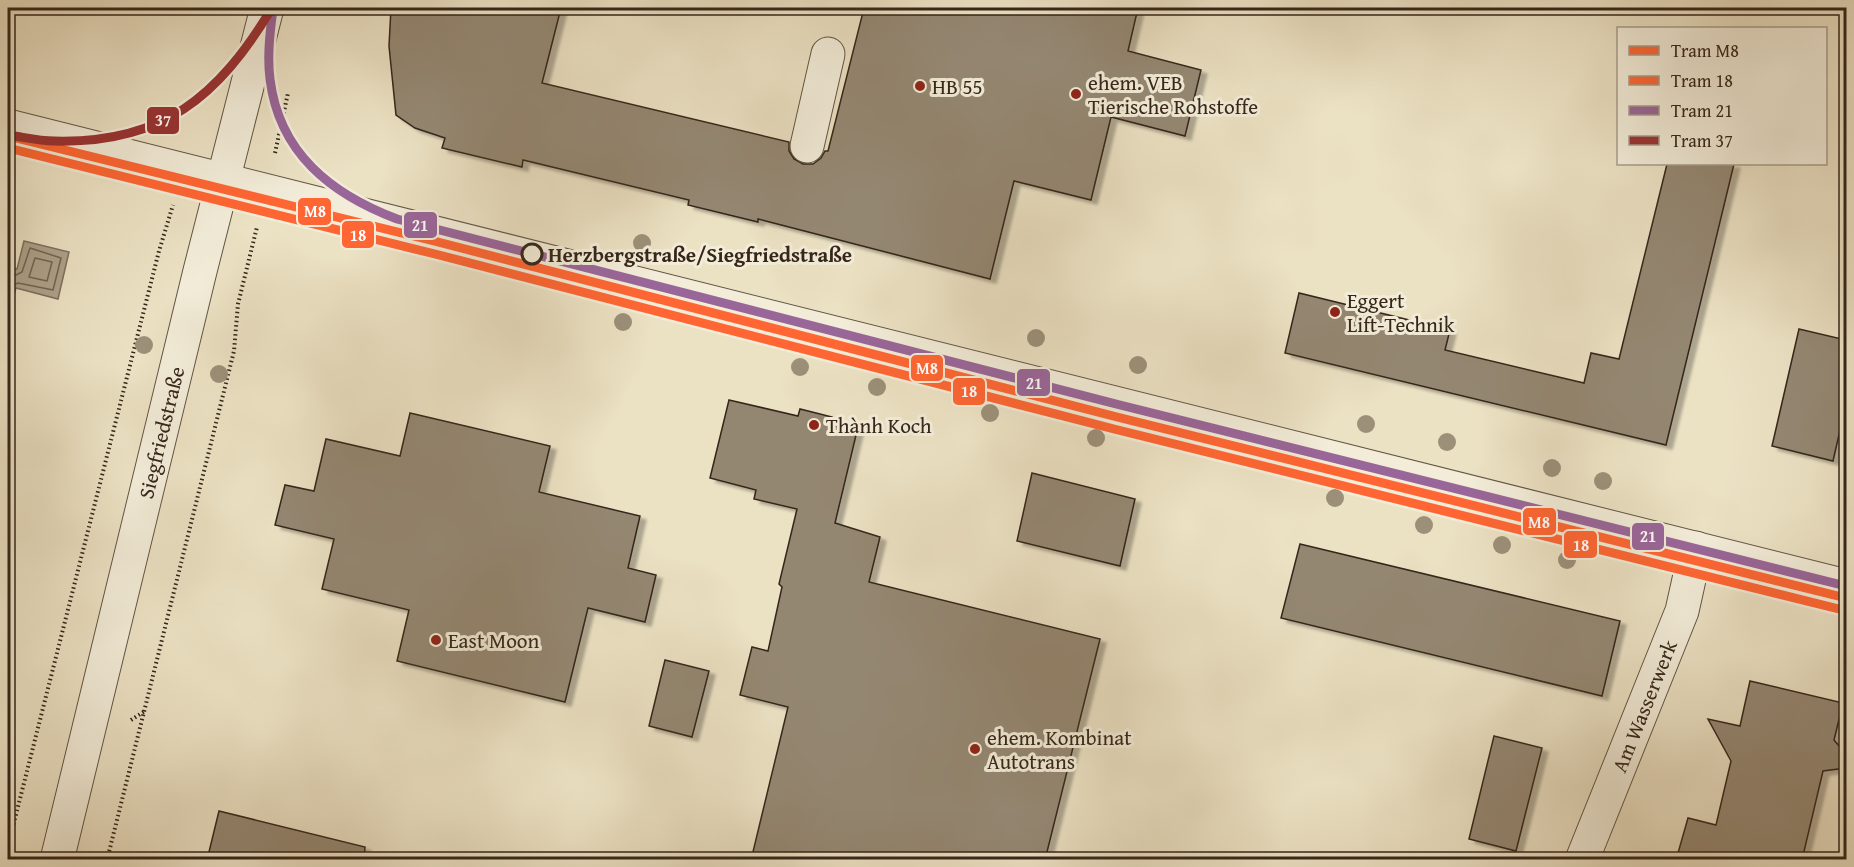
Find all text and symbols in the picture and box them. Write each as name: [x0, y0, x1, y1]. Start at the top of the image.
legend: [1617, 27, 1827, 165]
text: Tram M8: [1671, 37, 1739, 64]
place label: ehem. VEB Tierische Rohstoffe: [1088, 67, 1258, 122]
text: Tram 18: [1671, 67, 1733, 94]
place label: HB 55: [932, 71, 983, 102]
marker: HB 55: [913, 79, 927, 93]
marker: ehem. VEB Tierische Rohstoffe: [1069, 87, 1083, 101]
text: Tram 21: [1671, 97, 1733, 124]
line badge: 37: [146, 106, 180, 135]
text: 37: [155, 108, 171, 132]
text: Tram 37: [1671, 127, 1733, 154]
line badge: M8: [297, 197, 332, 226]
text: M8: [304, 199, 326, 223]
line badge: 21: [403, 211, 438, 239]
text: 21: [412, 213, 428, 237]
line badge: 18: [341, 220, 375, 249]
text: 18: [350, 223, 366, 247]
place label: Herzbergstraße/Siegfriedstraße: [548, 239, 852, 270]
marker: Herzbergstraße/Siegfriedstraße: [521, 243, 543, 265]
place label: Eggert Lift-Technik: [1347, 285, 1455, 340]
marker: Eggert Lift-Technik: [1328, 305, 1342, 319]
line badge: M8: [910, 354, 944, 382]
text: M8: [916, 356, 938, 380]
street label: Siegfriedstraße: [130, 363, 192, 502]
line badge: 21: [1016, 368, 1051, 397]
text: 21: [1026, 371, 1042, 395]
line badge: 18: [952, 377, 986, 406]
text: 18: [961, 379, 977, 403]
place label: Thành Koch: [826, 410, 932, 441]
marker: Thành Koch: [807, 418, 821, 432]
line badge: M8: [1522, 507, 1557, 536]
text: M8: [1528, 510, 1550, 534]
line badge: 21: [1631, 522, 1665, 551]
text: 21: [1640, 524, 1656, 548]
line badge: 18: [1563, 530, 1598, 559]
text: 18: [1573, 533, 1589, 557]
place label: East Moon: [448, 625, 540, 656]
marker: East Moon: [429, 633, 443, 647]
street label: Am Wasserwerk: [1603, 635, 1685, 777]
place label: ehem. Kombinat Autotrans: [987, 722, 1132, 777]
marker: ehem. Kombinat Autotrans: [968, 742, 982, 756]

